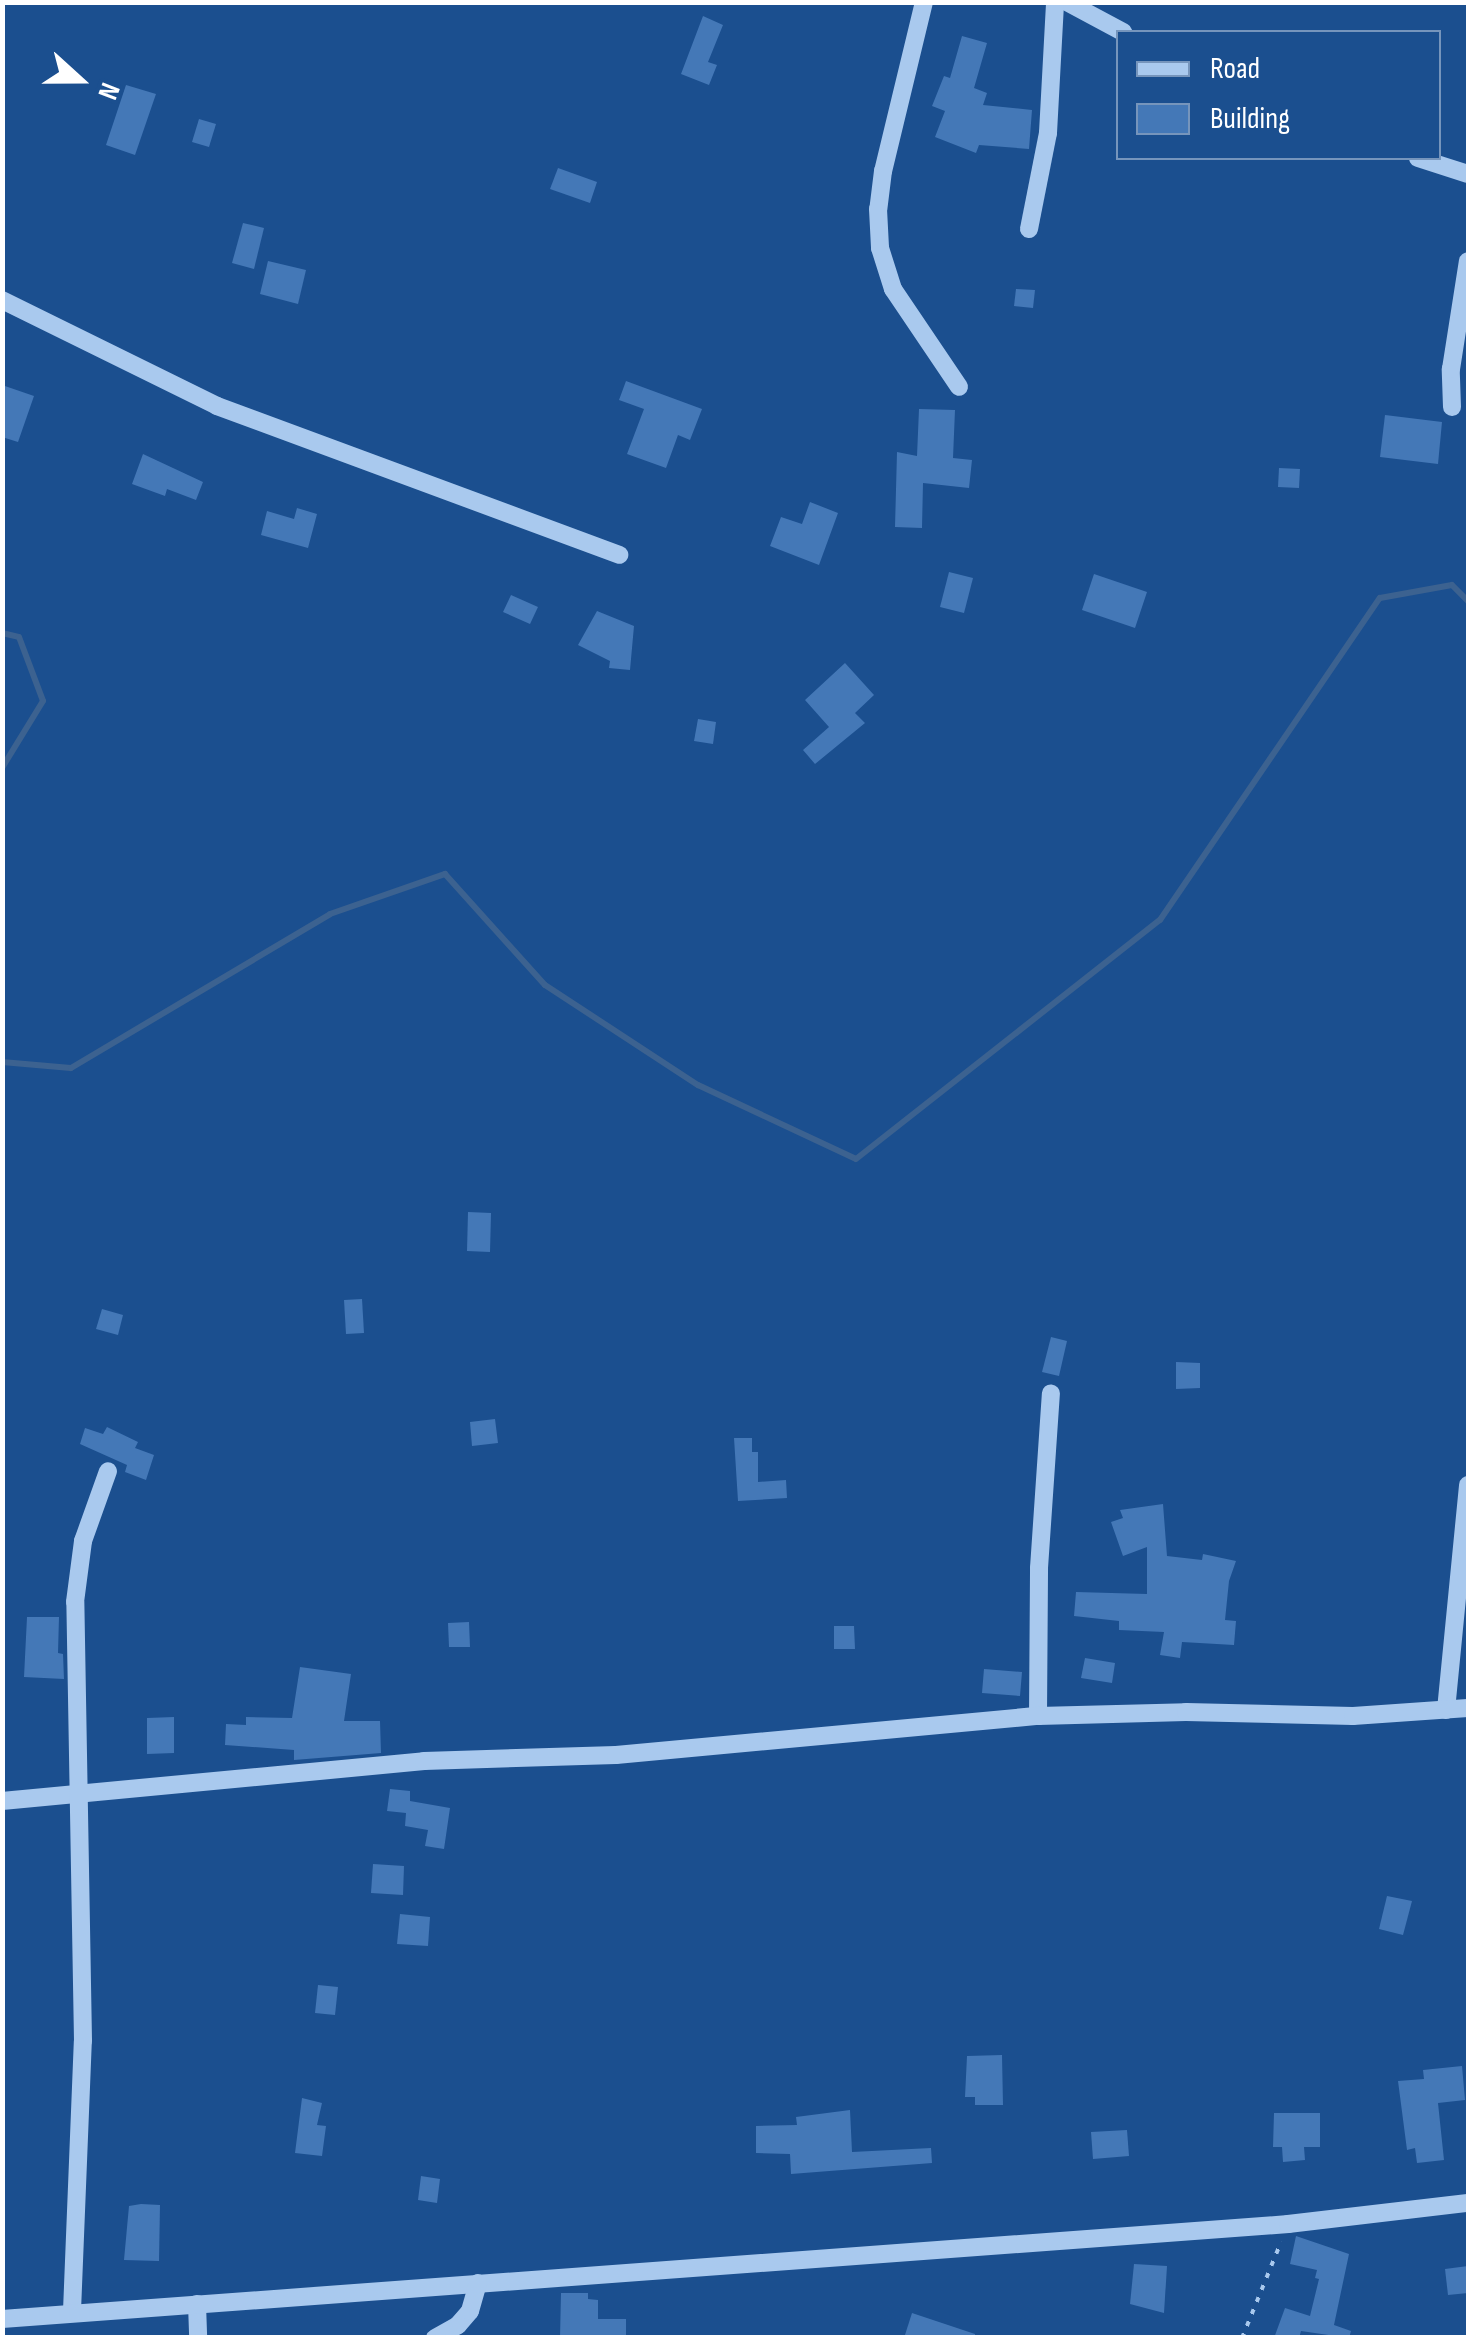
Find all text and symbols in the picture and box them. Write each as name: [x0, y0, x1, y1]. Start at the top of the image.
north arrow: [30, 30, 130, 130]
legend: [1116, 30, 1441, 160]
text: Road: [1210, 51, 1260, 87]
text: N: [90, 78, 127, 104]
text: Building: [1210, 101, 1290, 137]

